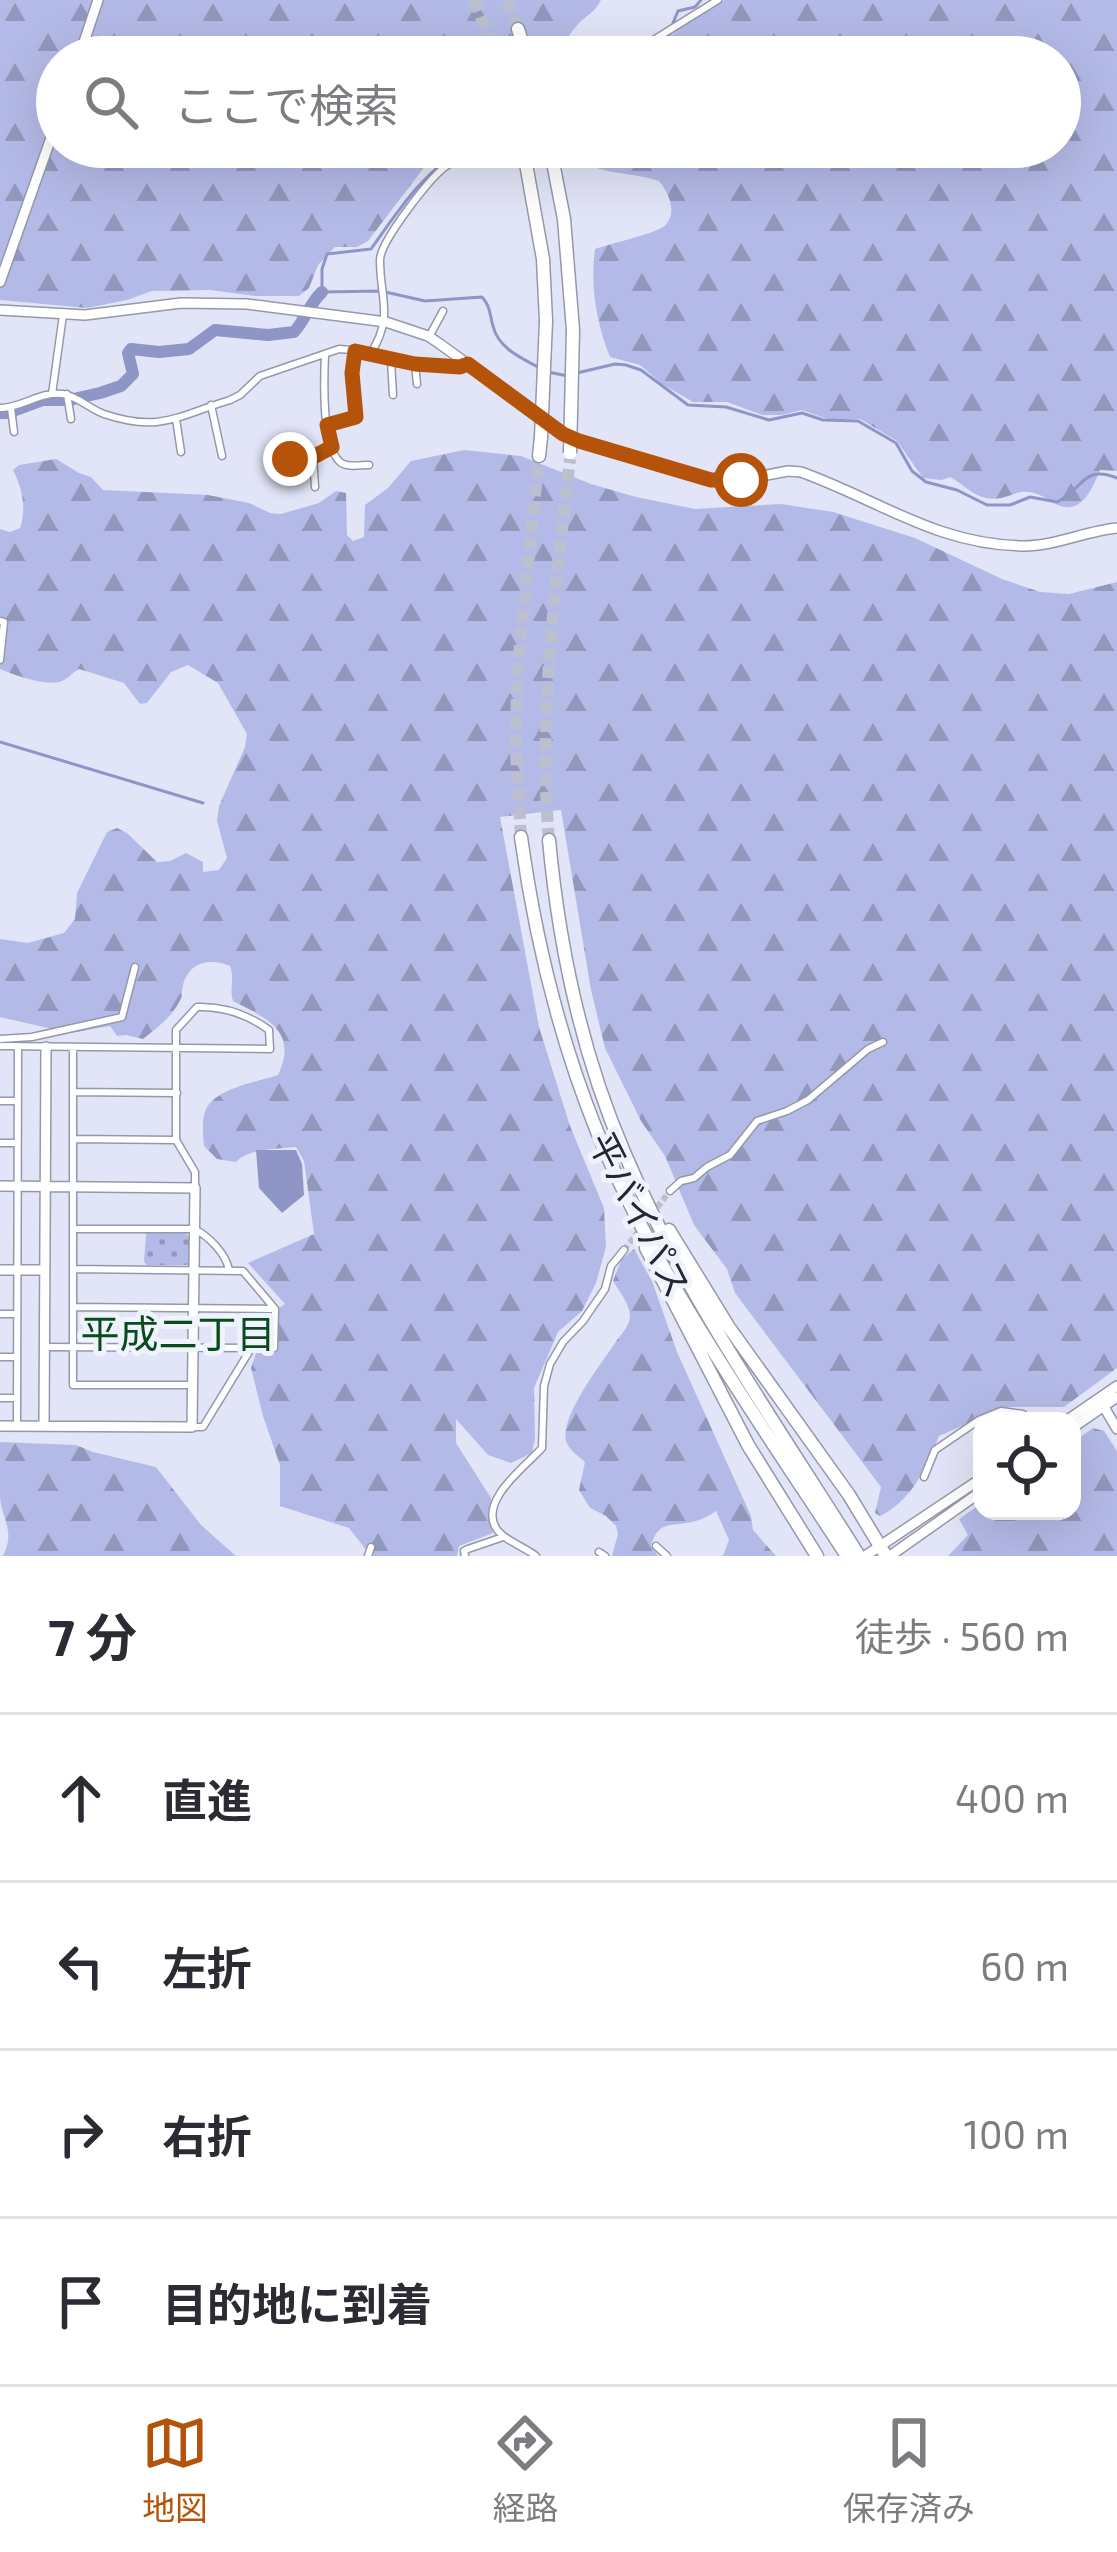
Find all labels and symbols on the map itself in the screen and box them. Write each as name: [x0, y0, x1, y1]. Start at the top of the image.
route end: [263, 432, 317, 486]
route start: [714, 453, 768, 507]
street label: 平バイパス: [581, 1124, 701, 1304]
district label: 平成二丁目: [80, 1309, 276, 1356]

